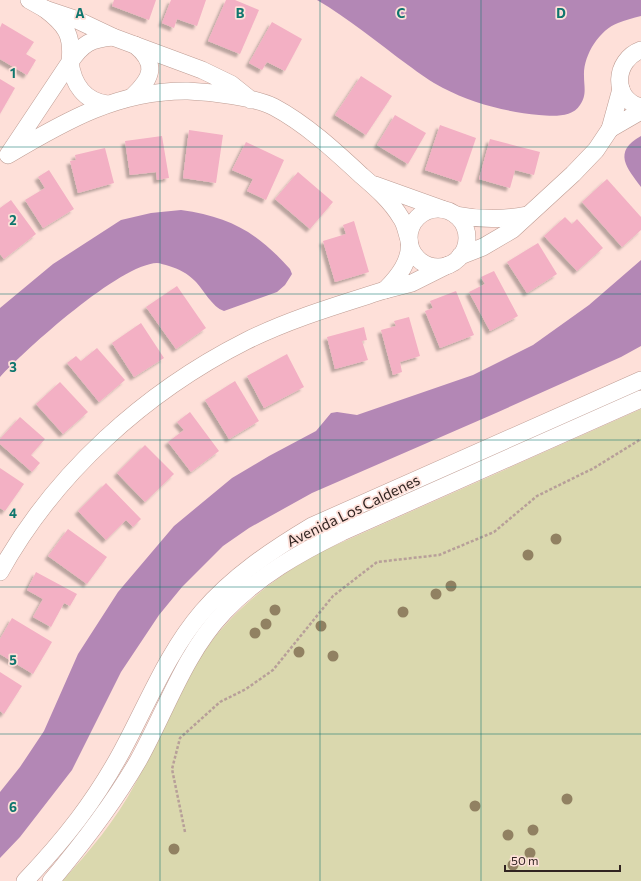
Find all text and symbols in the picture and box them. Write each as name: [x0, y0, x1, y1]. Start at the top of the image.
text: A: [75, 5, 85, 21]
text: B: [236, 5, 245, 21]
text: C: [397, 5, 406, 21]
text: D: [556, 5, 566, 21]
text: 1: [10, 65, 16, 81]
text: 2: [9, 212, 17, 228]
text: 3: [9, 359, 17, 375]
street label: Avenida Los Caldenes: [283, 470, 423, 550]
text: 4: [9, 505, 17, 521]
text: 5: [9, 652, 17, 668]
text: 6: [9, 799, 17, 815]
scale bar: [505, 847, 620, 873]
text: 50 m: [511, 853, 539, 867]

